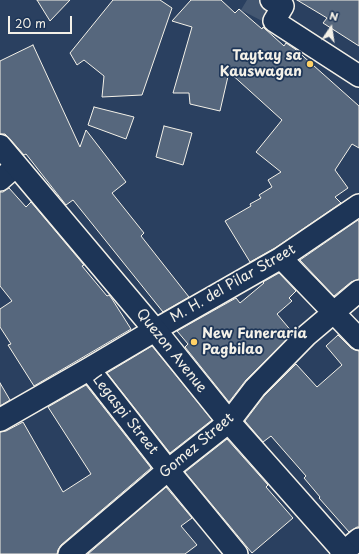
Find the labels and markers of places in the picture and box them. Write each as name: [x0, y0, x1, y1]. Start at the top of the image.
place label: Taytay sa Kauswagan: [220, 48, 302, 80]
marker: Taytay sa Kauswagan: [305, 59, 315, 69]
place label: New Funeraria Pagbilao: [202, 326, 307, 358]
marker: New Funeraria Pagbilao: [189, 337, 199, 347]

